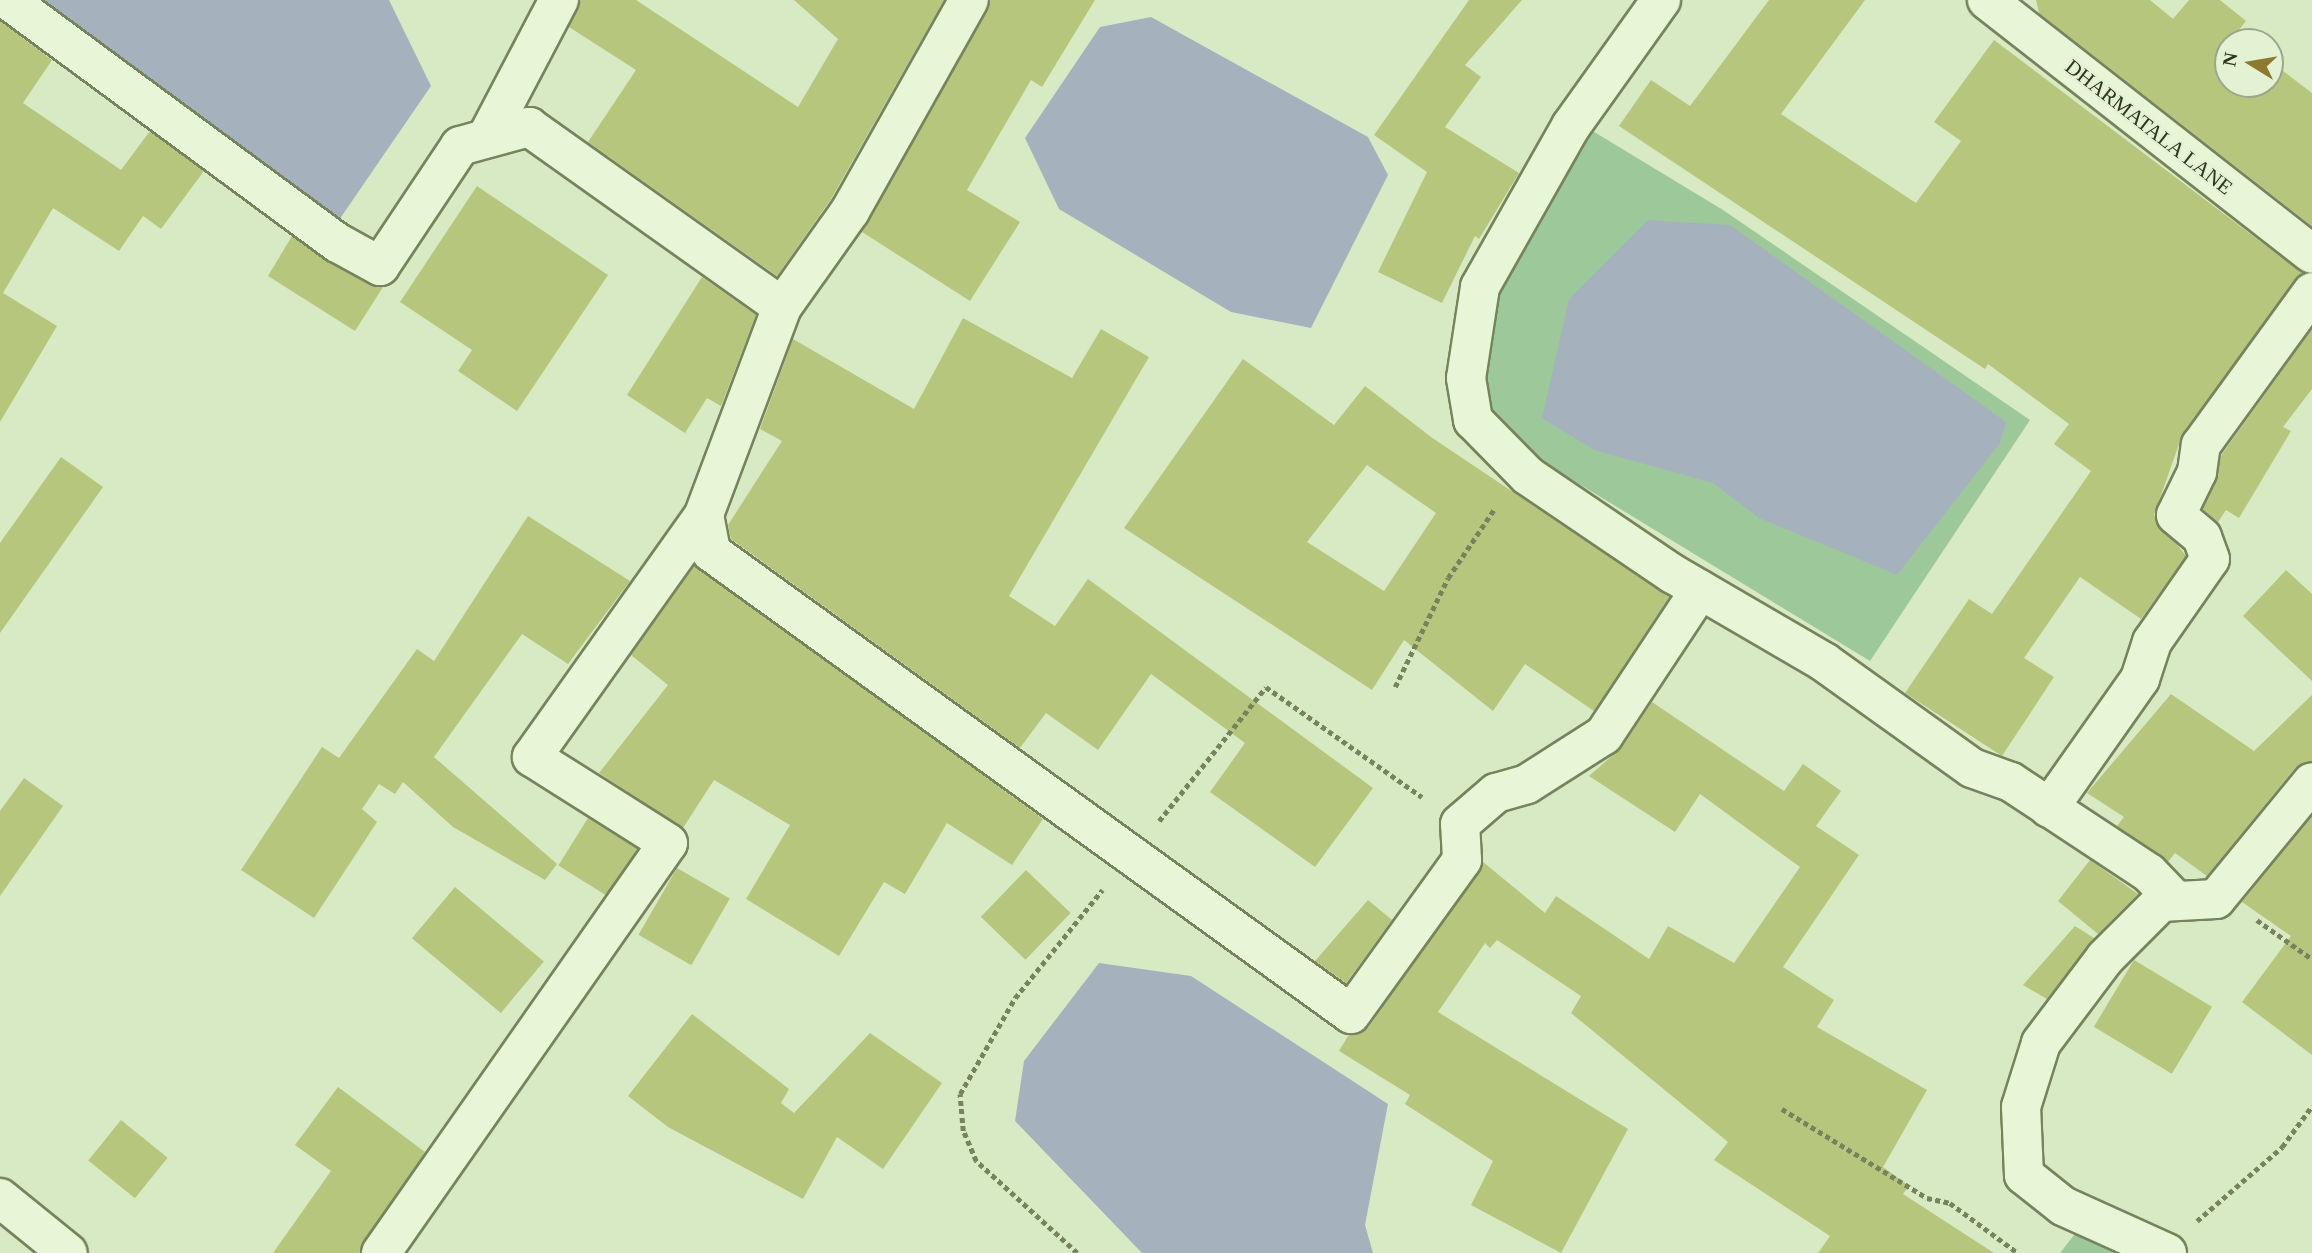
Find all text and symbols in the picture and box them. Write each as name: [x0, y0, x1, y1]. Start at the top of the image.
north arrow: [2214, 28, 2284, 98]
street label: DHARMATALA LANE: [2060, 53, 2238, 201]

